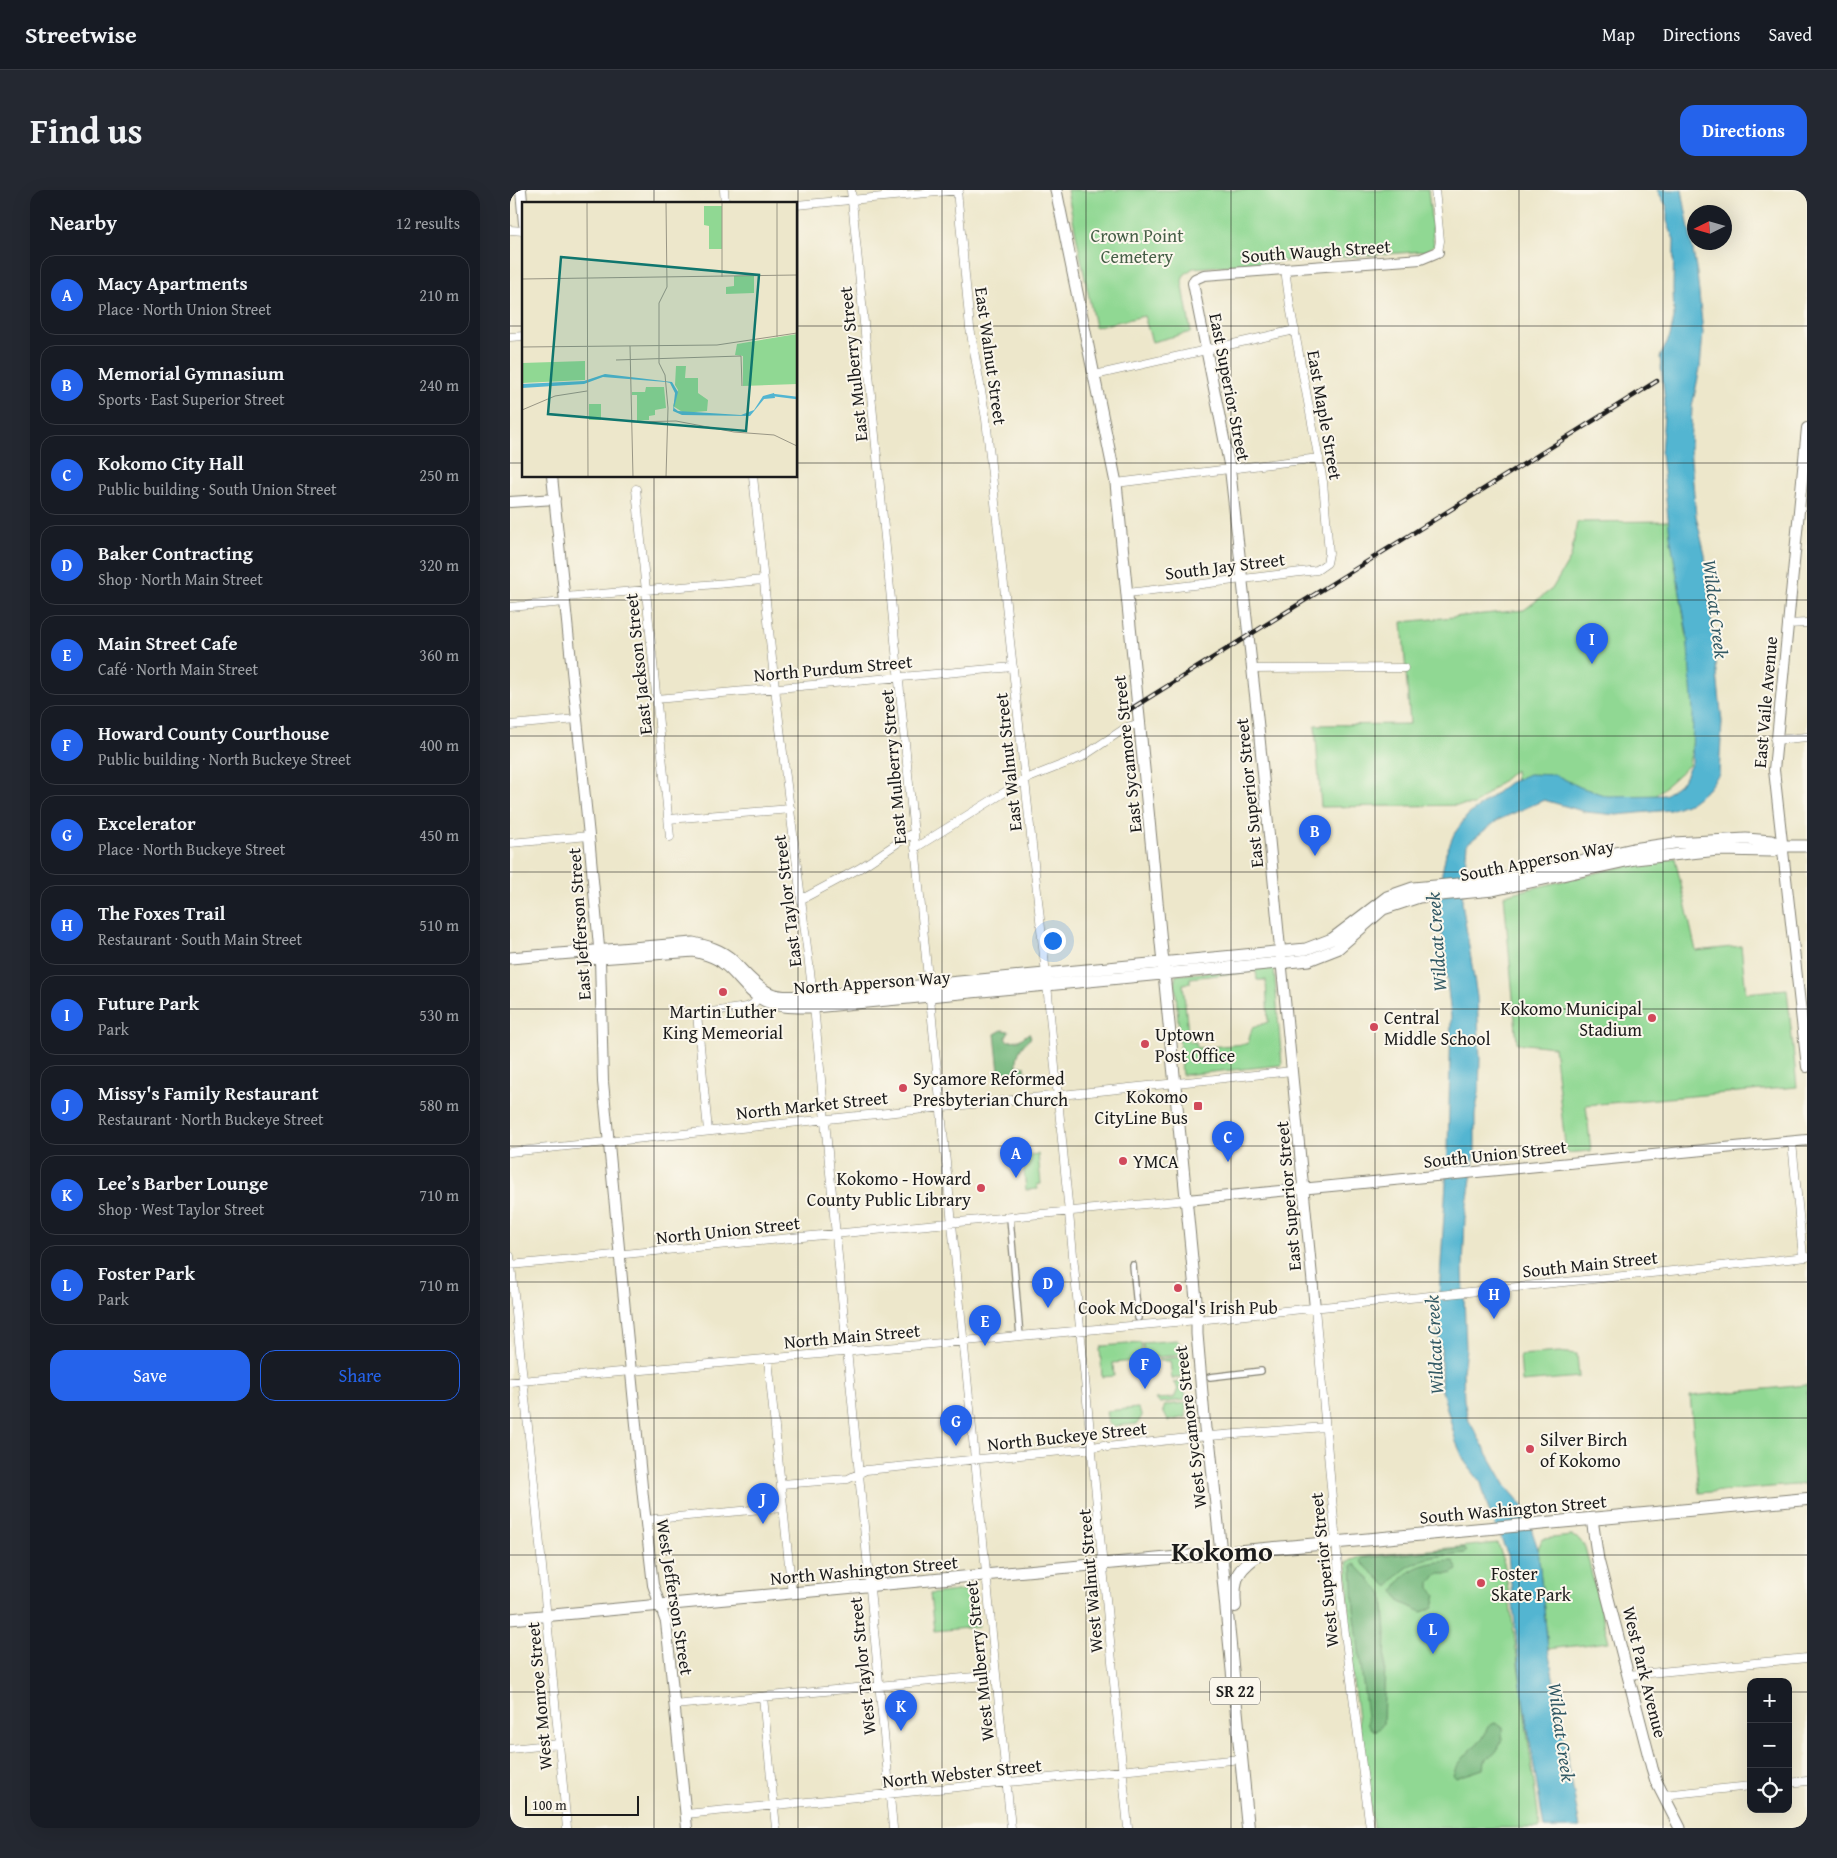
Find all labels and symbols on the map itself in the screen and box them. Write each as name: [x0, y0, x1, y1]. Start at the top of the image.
inset map: [522, 202, 798, 478]
north arrow: [1687, 205, 1732, 250]
park label: Crown Point Cemetery: [1090, 222, 1184, 270]
street label: South Waugh Street: [1240, 232, 1392, 270]
street label: East Mulberry Street: [831, 285, 875, 443]
street label: East Walnut Street: [968, 285, 1014, 427]
street label: East Superior Street: [1202, 311, 1258, 464]
street label: East Maple Street: [1300, 348, 1350, 483]
street label: South Jay Street: [1163, 545, 1287, 587]
water label: Wildcat Creek: [1696, 558, 1736, 660]
street label: East Jackson Street: [617, 591, 659, 736]
pin: I: [1576, 623, 1608, 664]
street label: East Vaile Avenue: [1746, 635, 1784, 769]
street label: North Purdum Street: [753, 648, 914, 688]
street label: East Sycamore Street: [1105, 673, 1149, 834]
street label: East Mulberry Street: [873, 688, 913, 846]
street label: East Walnut Street: [987, 691, 1029, 832]
street label: East Superior Street: [1228, 716, 1270, 869]
pin: B: [1299, 815, 1331, 856]
street label: South Apperson Way: [1457, 832, 1617, 888]
street label: East Taylor Street: [765, 833, 809, 969]
street label: East Jefferson Street: [560, 846, 598, 1001]
water label: Wildcat Creek: [1419, 891, 1453, 993]
your location: [1040, 928, 1066, 954]
street label: North Apperson Way: [793, 963, 952, 1001]
marker: Martin Luther King Memeorial: [717, 986, 729, 998]
place label: Kokomo Municipal Stadium: [1500, 995, 1642, 1043]
place label: Martin Luther King Memeorial: [663, 998, 783, 1046]
place label: Central Middle School: [1384, 1004, 1491, 1052]
marker: Kokomo Municipal Stadium: [1646, 1012, 1658, 1024]
place label: Uptown Post Office: [1155, 1021, 1235, 1069]
marker: Central Middle School: [1368, 1021, 1380, 1033]
marker: Uptown Post Office: [1139, 1038, 1151, 1050]
place label: Sycamore Reformed Presbyterian Church: [913, 1065, 1068, 1113]
marker: Sycamore Reformed Presbyterian Church: [897, 1082, 909, 1094]
place label: Kokomo CityLine Bus: [1094, 1083, 1188, 1131]
street label: North Market Street: [735, 1084, 890, 1126]
marker: Kokomo CityLine Bus: [1192, 1100, 1204, 1112]
street label: East Superior Street: [1268, 1119, 1308, 1272]
pin: C: [1212, 1121, 1244, 1162]
street label: South Union Street: [1422, 1133, 1569, 1175]
pin: A: [1000, 1137, 1032, 1178]
place label: YMCA: [1133, 1148, 1179, 1175]
marker: YMCA: [1117, 1155, 1129, 1167]
place label: Kokomo - Howard County Public Library: [807, 1165, 971, 1213]
marker: Kokomo - Howard County Public Library: [975, 1182, 987, 1194]
street label: North Union Street: [655, 1209, 802, 1251]
street label: South Main Street: [1521, 1243, 1660, 1285]
pin: D: [1032, 1267, 1064, 1308]
pin: H: [1478, 1278, 1510, 1319]
marker: Cook McDoogal's Irish Pub: [1172, 1282, 1184, 1294]
place label: Cook McDoogal's Irish Pub: [1078, 1294, 1278, 1321]
water label: Wildcat Creek: [1417, 1294, 1451, 1395]
pin: E: [969, 1305, 1001, 1346]
street label: North Main Street: [783, 1317, 922, 1355]
street label: West Sycamore Street: [1167, 1343, 1213, 1510]
pin: F: [1129, 1348, 1161, 1389]
pin: G: [940, 1405, 972, 1446]
street label: North Buckeye Street: [986, 1414, 1149, 1458]
place label: Silver Birch of Kokomo: [1540, 1426, 1627, 1474]
marker: Silver Birch of Kokomo: [1524, 1443, 1536, 1455]
pin: J: [747, 1483, 779, 1524]
street label: South Washington Street: [1418, 1487, 1608, 1531]
street label: West Superior Street: [1302, 1490, 1346, 1649]
street label: West Walnut Street: [1070, 1507, 1110, 1654]
street label: West Jefferson Street: [649, 1517, 701, 1678]
district label: Kokomo: [1171, 1530, 1273, 1571]
street label: North Washington Street: [769, 1548, 960, 1592]
place label: Foster Skate Park: [1491, 1560, 1572, 1608]
marker: Foster Skate Park: [1475, 1577, 1487, 1589]
street label: West Mulberry Street: [957, 1579, 1001, 1743]
street label: West Taylor Street: [841, 1595, 883, 1736]
street label: West Park Avenue: [1616, 1603, 1674, 1741]
pin: L: [1417, 1613, 1449, 1654]
street label: West Monroe Street: [519, 1620, 559, 1771]
road number: SR 22: [1210, 1678, 1260, 1704]
water label: Wildcat Creek: [1541, 1681, 1583, 1784]
pin: K: [885, 1690, 917, 1731]
street label: North Webster Street: [881, 1751, 1044, 1795]
scale bar: [525, 1793, 639, 1816]

